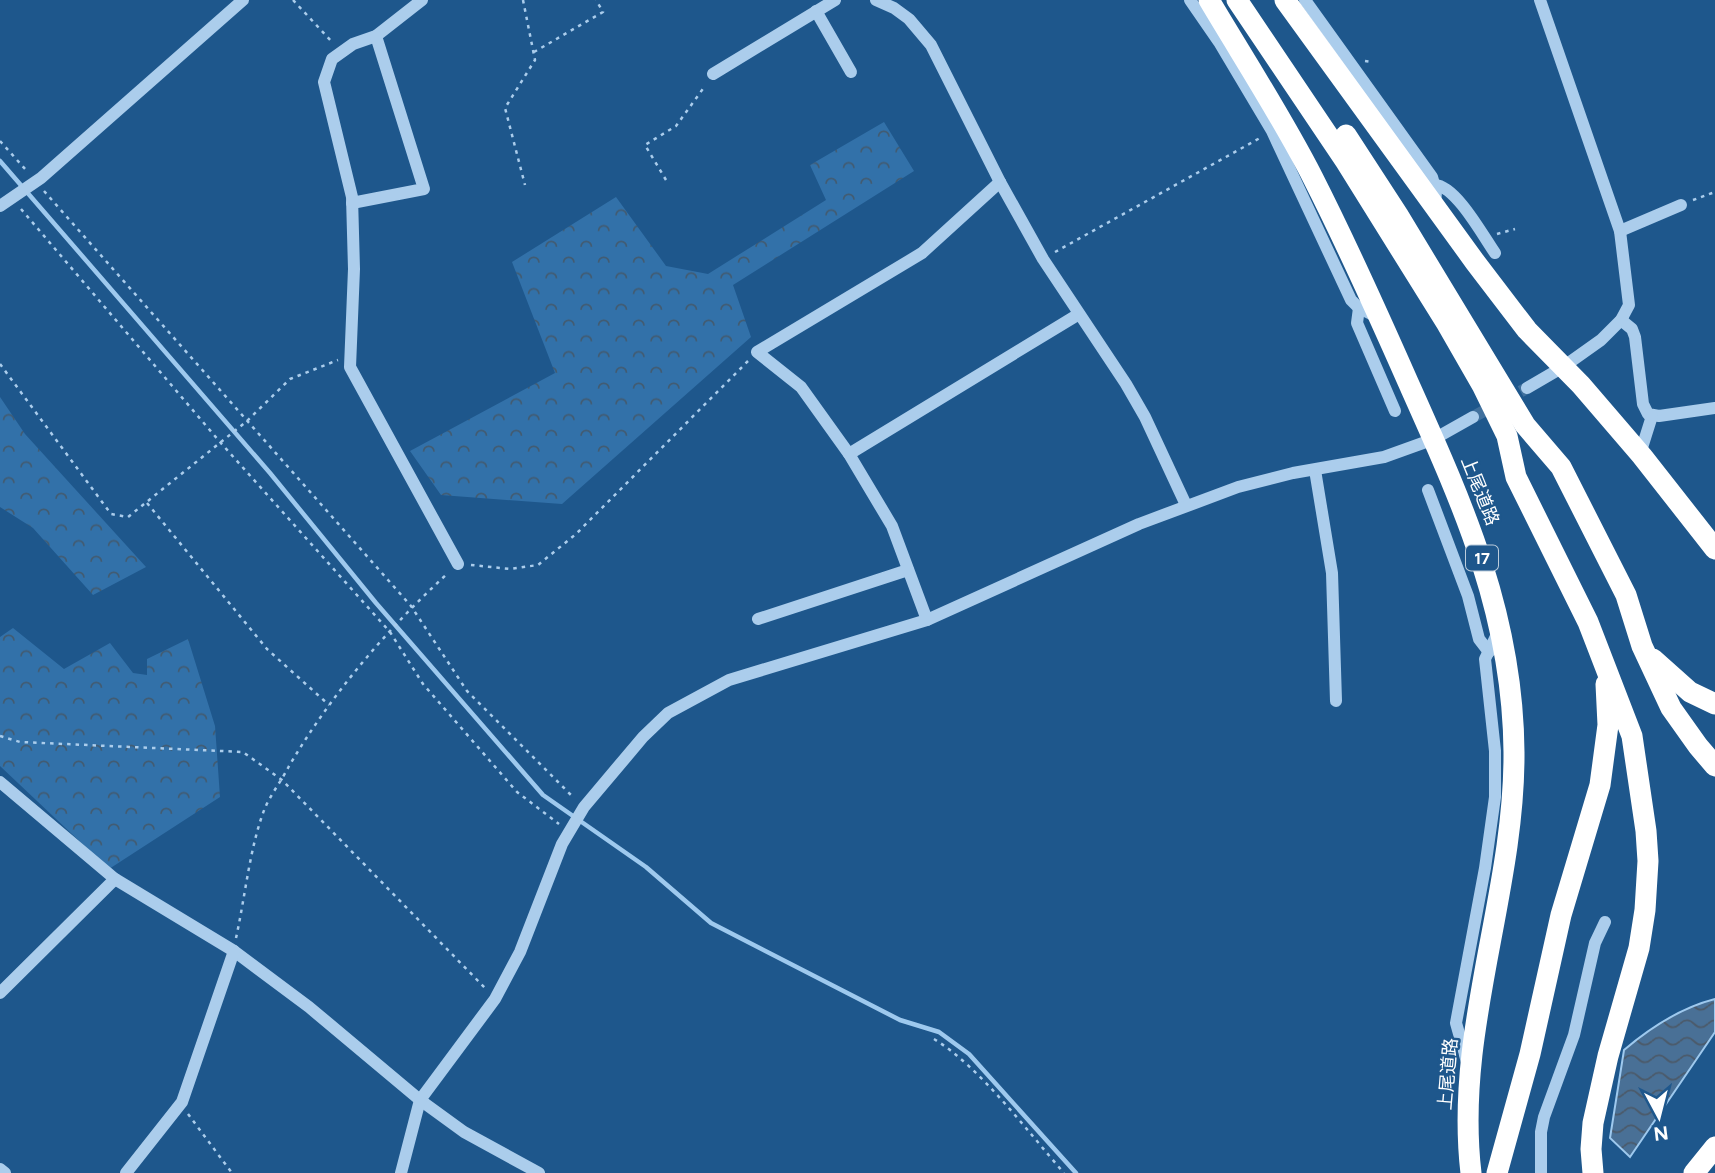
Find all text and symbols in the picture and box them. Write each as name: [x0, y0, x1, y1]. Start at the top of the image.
street label: 上尾道路: [1456, 454, 1504, 528]
road number: 17: [1466, 545, 1498, 570]
street label: 上尾道路: [1434, 1037, 1462, 1111]
north arrow: [1624, 1082, 1694, 1152]
text: N: [1652, 1121, 1670, 1146]

